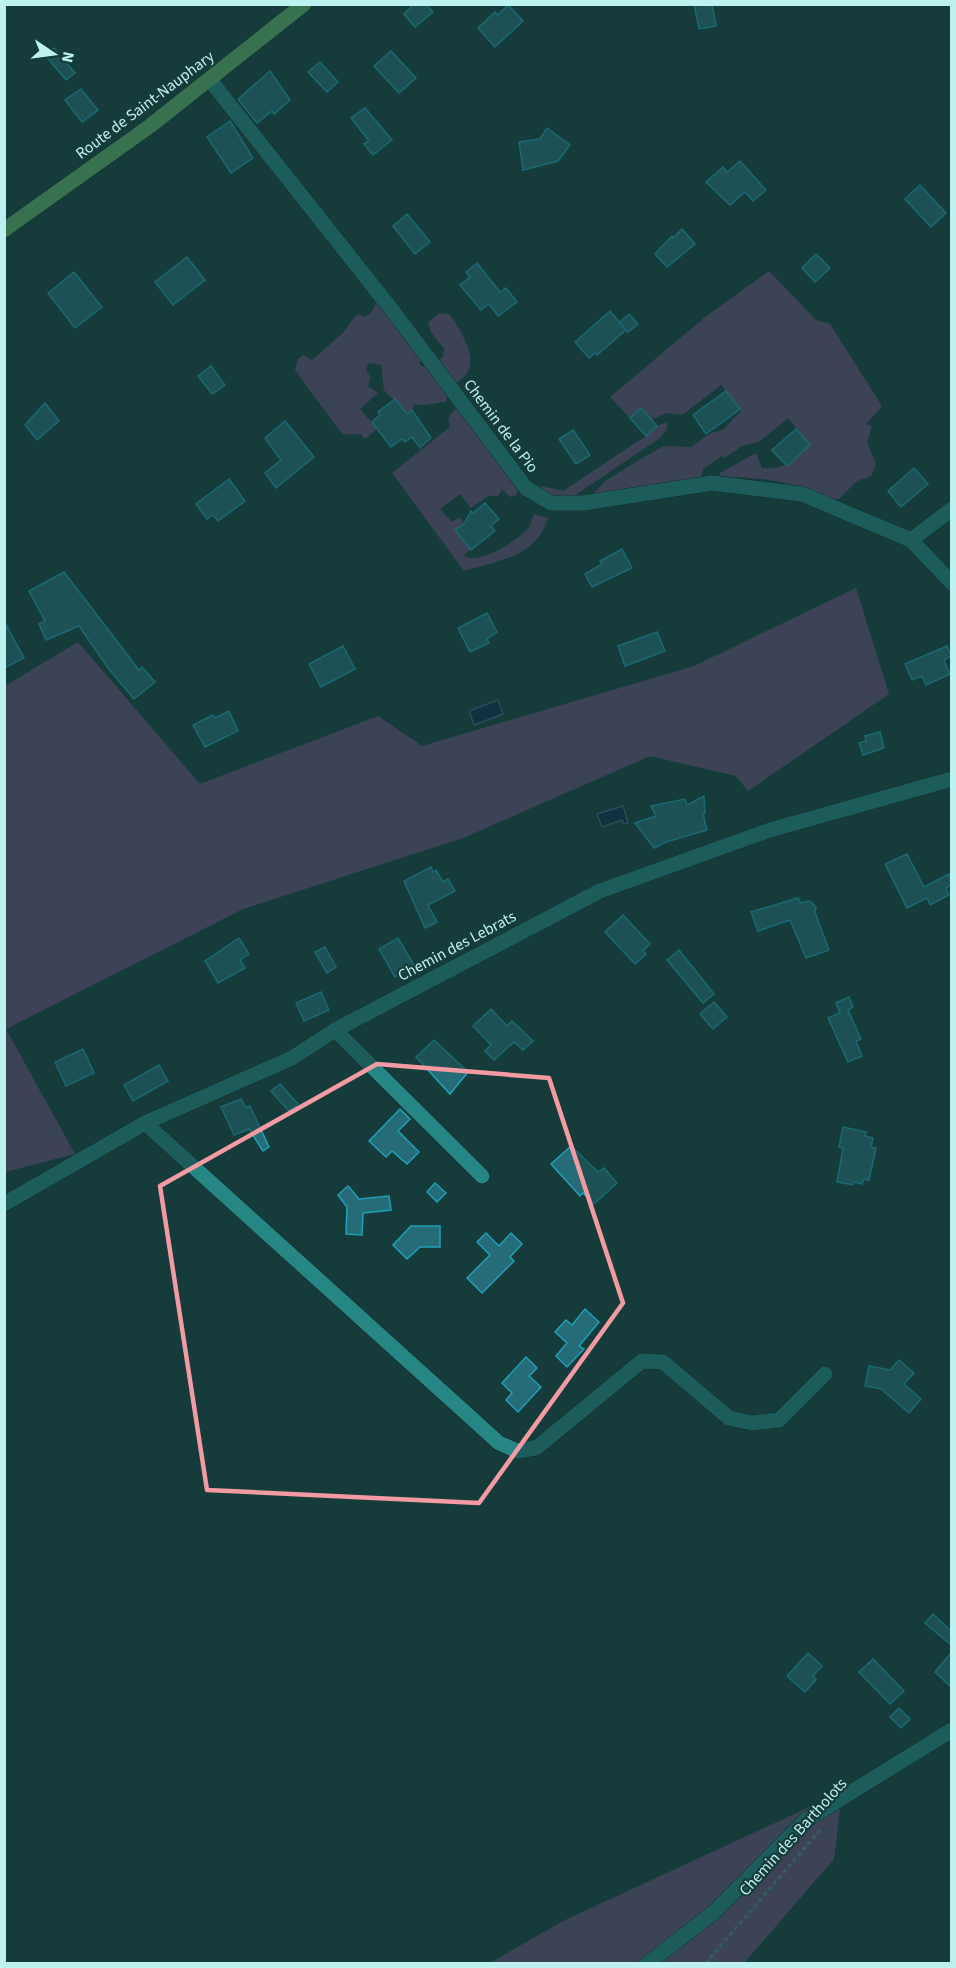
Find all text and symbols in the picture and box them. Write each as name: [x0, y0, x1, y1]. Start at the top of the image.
north arrow: [24, 24, 84, 84]
street label: Route de Saint-Nauphary: [71, 45, 219, 164]
text: N: [56, 49, 80, 65]
street label: Chemin de la Pio: [459, 375, 543, 477]
street label: Chemin des Lebrats: [394, 905, 520, 986]
street label: Chemin des Bartholots: [734, 1773, 852, 1901]

